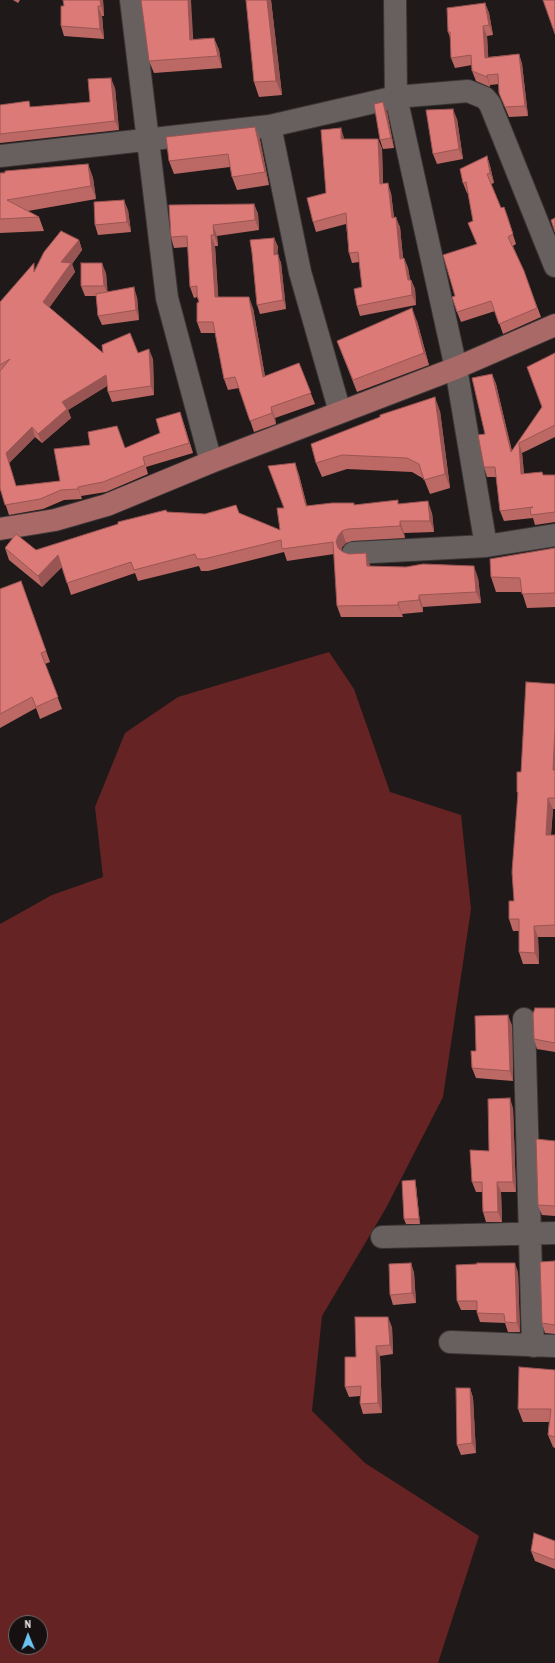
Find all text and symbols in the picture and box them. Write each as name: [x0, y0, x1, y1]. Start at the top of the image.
north arrow: [8, 1615, 48, 1655]
text: N: [24, 1617, 31, 1631]

